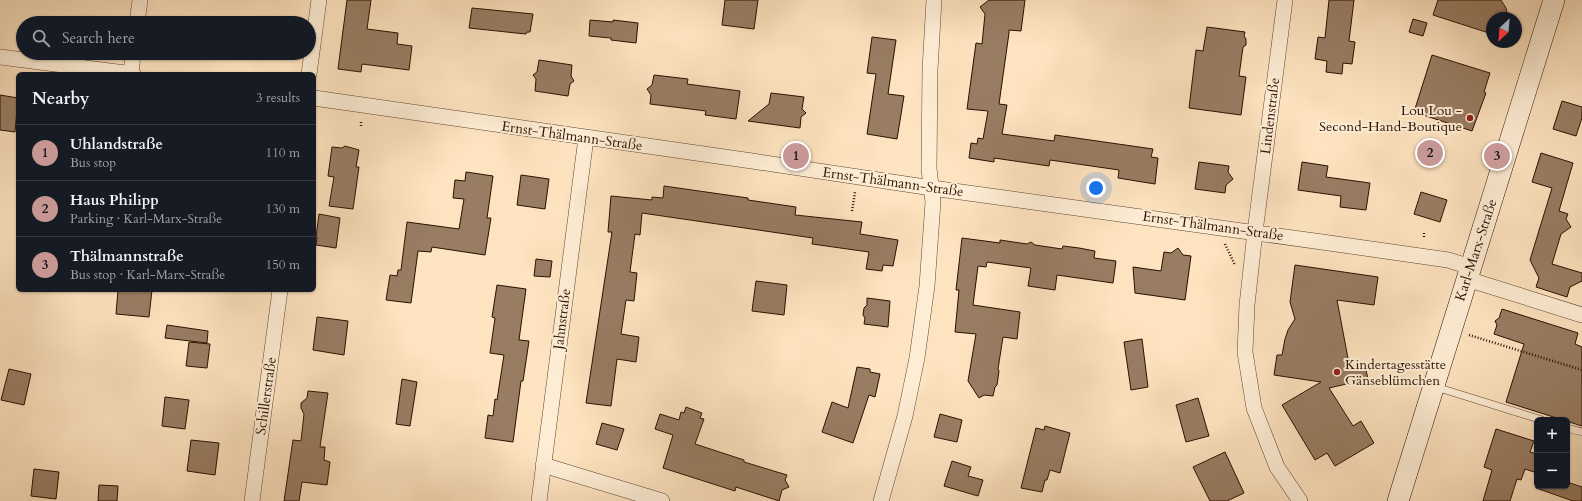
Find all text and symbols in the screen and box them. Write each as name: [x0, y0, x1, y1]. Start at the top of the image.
north arrow: [1486, 12, 1522, 48]
search box: [16, 16, 316, 60]
icon: search: [30, 27, 52, 49]
text: Search here: [62, 28, 135, 48]
street label: Lindenstraße: [1256, 77, 1284, 155]
text: Nearby: [32, 87, 89, 110]
text: 3 results: [256, 89, 300, 107]
place label: Lou Lou - Second-Hand-Boutique: [1319, 101, 1462, 136]
marker: Lou Lou - Second-Hand-Boutique: [1465, 113, 1475, 123]
street label: Ernst-Thälmann-Straße: [500, 117, 644, 155]
text: Uhlandstraße: [70, 134, 163, 154]
pin: 2: [1417, 138, 1443, 168]
pin: 1: [783, 141, 809, 171]
pin: 3: [1484, 141, 1510, 171]
text: 1: [42, 144, 48, 162]
text: 110 m: [266, 144, 300, 162]
text: Bus stop: [70, 154, 116, 172]
street label: Ernst-Thälmann-Straße: [821, 163, 965, 201]
your location: [1086, 178, 1106, 198]
text: Haus Philipp: [70, 190, 159, 210]
street label: Karl-Marx-Straße: [1451, 197, 1501, 303]
text: 2: [42, 200, 48, 218]
text: 130 m: [266, 200, 300, 218]
street label: Ernst-Thälmann-Straße: [1141, 207, 1285, 245]
text: Parking · Karl-Marx-Straße: [70, 210, 222, 228]
text: Thälmannstraße: [70, 246, 184, 266]
text: 3: [42, 256, 48, 274]
text: 150 m: [266, 256, 300, 274]
text: Bus stop · Karl-Marx-Straße: [70, 266, 225, 284]
street label: Jahnstraße: [549, 287, 575, 353]
place label: Kindertagesstätte Gänseblümchen: [1345, 355, 1446, 390]
street label: Schillerstraße: [251, 356, 281, 436]
marker: Kindertagesstätte Gänseblümchen: [1332, 367, 1342, 377]
map controls: [1534, 417, 1570, 489]
button: +: [1534, 417, 1570, 453]
button: −: [1534, 453, 1570, 489]

